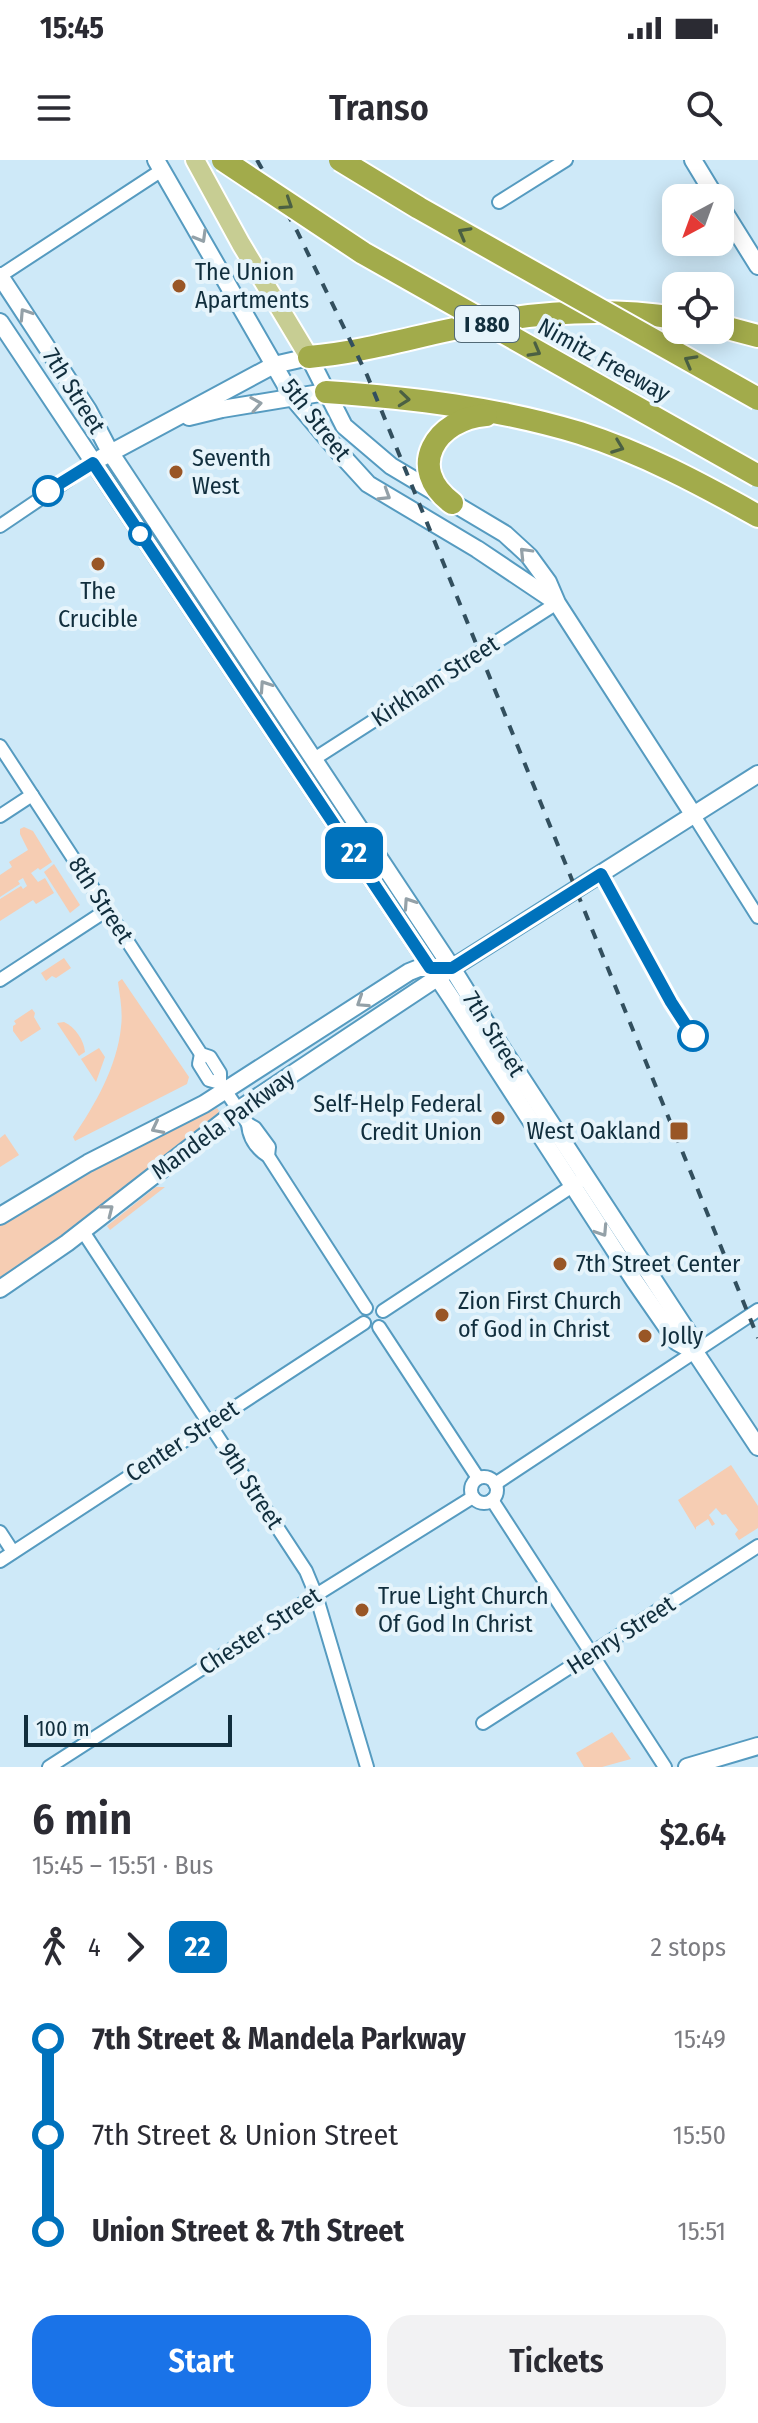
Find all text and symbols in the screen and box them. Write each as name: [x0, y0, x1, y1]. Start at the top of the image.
text: 15:45: [40, 10, 104, 46]
icon: menu: [32, 86, 76, 130]
text: Transo: [329, 86, 429, 130]
icon: search: [682, 86, 726, 130]
north arrow: [662, 184, 734, 256]
map controls: [662, 184, 734, 344]
one-way arrow: [278, 195, 293, 210]
one-way arrow: [458, 227, 472, 243]
one-way arrow: [191, 229, 207, 243]
place label: The Union Apartments: [195, 258, 309, 314]
button: locate: [662, 272, 734, 344]
marker: The Union Apartments: [170, 277, 188, 295]
road number: I 880: [455, 306, 519, 342]
one-way arrow: [20, 308, 35, 323]
street label: Nimitz Freeway: [533, 312, 675, 408]
one-way arrow: [526, 341, 541, 357]
street label: 7th Street: [37, 343, 111, 439]
one-way arrow: [684, 355, 699, 371]
street label: 5th Street: [275, 374, 357, 467]
one-way arrow: [398, 390, 411, 407]
one-way arrow: [249, 396, 263, 413]
one-way arrow: [610, 437, 624, 454]
place label: Seventh West: [192, 444, 271, 500]
marker: Seventh West: [167, 463, 185, 481]
unlabelled marker: [33, 476, 63, 506]
one-way arrow: [376, 485, 391, 500]
unlabelled marker: [129, 523, 151, 545]
one-way arrow: [520, 548, 534, 562]
marker: The Crucible: [89, 555, 107, 573]
place label: The Crucible: [58, 577, 138, 633]
street label: Kirkham Street: [366, 629, 504, 732]
one-way arrow: [260, 681, 275, 695]
line badge: 22: [318, 827, 390, 879]
text: 22: [341, 836, 367, 869]
street label: 8th Street: [63, 852, 139, 948]
one-way arrow: [403, 897, 418, 912]
street label: 7th Street: [457, 986, 531, 1082]
one-way arrow: [356, 993, 370, 1008]
unlabelled marker: [678, 1021, 708, 1051]
street label: Mandela Parkway: [146, 1063, 300, 1185]
place label: Self-Help Federal Credit Union: [313, 1090, 482, 1146]
marker: Self-Help Federal Credit Union: [489, 1109, 507, 1127]
place label: West Oakland: [526, 1117, 661, 1145]
one-way arrow: [151, 1118, 166, 1134]
marker: West Oakland: [668, 1120, 690, 1142]
one-way arrow: [99, 1205, 113, 1220]
one-way arrow: [592, 1222, 607, 1237]
place label: 7th Street Center: [576, 1250, 741, 1278]
marker: 7th Street Center: [551, 1255, 569, 1273]
place label: Zion First Church of God in Christ: [458, 1287, 622, 1343]
marker: Zion First Church of God in Christ: [433, 1306, 451, 1324]
place label: Jolly: [661, 1322, 704, 1350]
marker: Jolly: [636, 1327, 654, 1345]
street label: Center Street: [120, 1394, 244, 1488]
street label: 9th Street: [213, 1438, 289, 1534]
street label: Chester Street: [194, 1581, 326, 1681]
place label: True Light Church Of God In Christ: [378, 1582, 549, 1638]
street label: Henry Street: [562, 1590, 680, 1680]
marker: True Light Church Of God In Christ: [353, 1601, 371, 1619]
scale bar: [24, 1711, 232, 1747]
text: 100 m: [36, 1715, 90, 1742]
text: 6 min: [32, 1793, 132, 1846]
text: $2.64: [660, 1817, 726, 1853]
text: 15:45 – 15:51 · Bus: [32, 1850, 213, 1881]
icon: walk: [32, 1925, 76, 1969]
icon: forward: [113, 1925, 157, 1969]
text: 22: [185, 1930, 211, 1963]
text: 4: [88, 1932, 101, 1963]
text: 2 stops: [651, 1932, 726, 1963]
text: 7th Street & Mandela Parkway: [92, 2021, 466, 2057]
text: 15:49: [674, 2024, 726, 2055]
text: 7th Street & Union Street: [92, 2117, 398, 2153]
text: 15:50: [673, 2120, 726, 2151]
text: Union Street & 7th Street: [92, 2213, 404, 2249]
text: 15:51: [678, 2216, 726, 2247]
button: Start: [32, 2315, 371, 2407]
button: Tickets: [387, 2315, 726, 2407]

